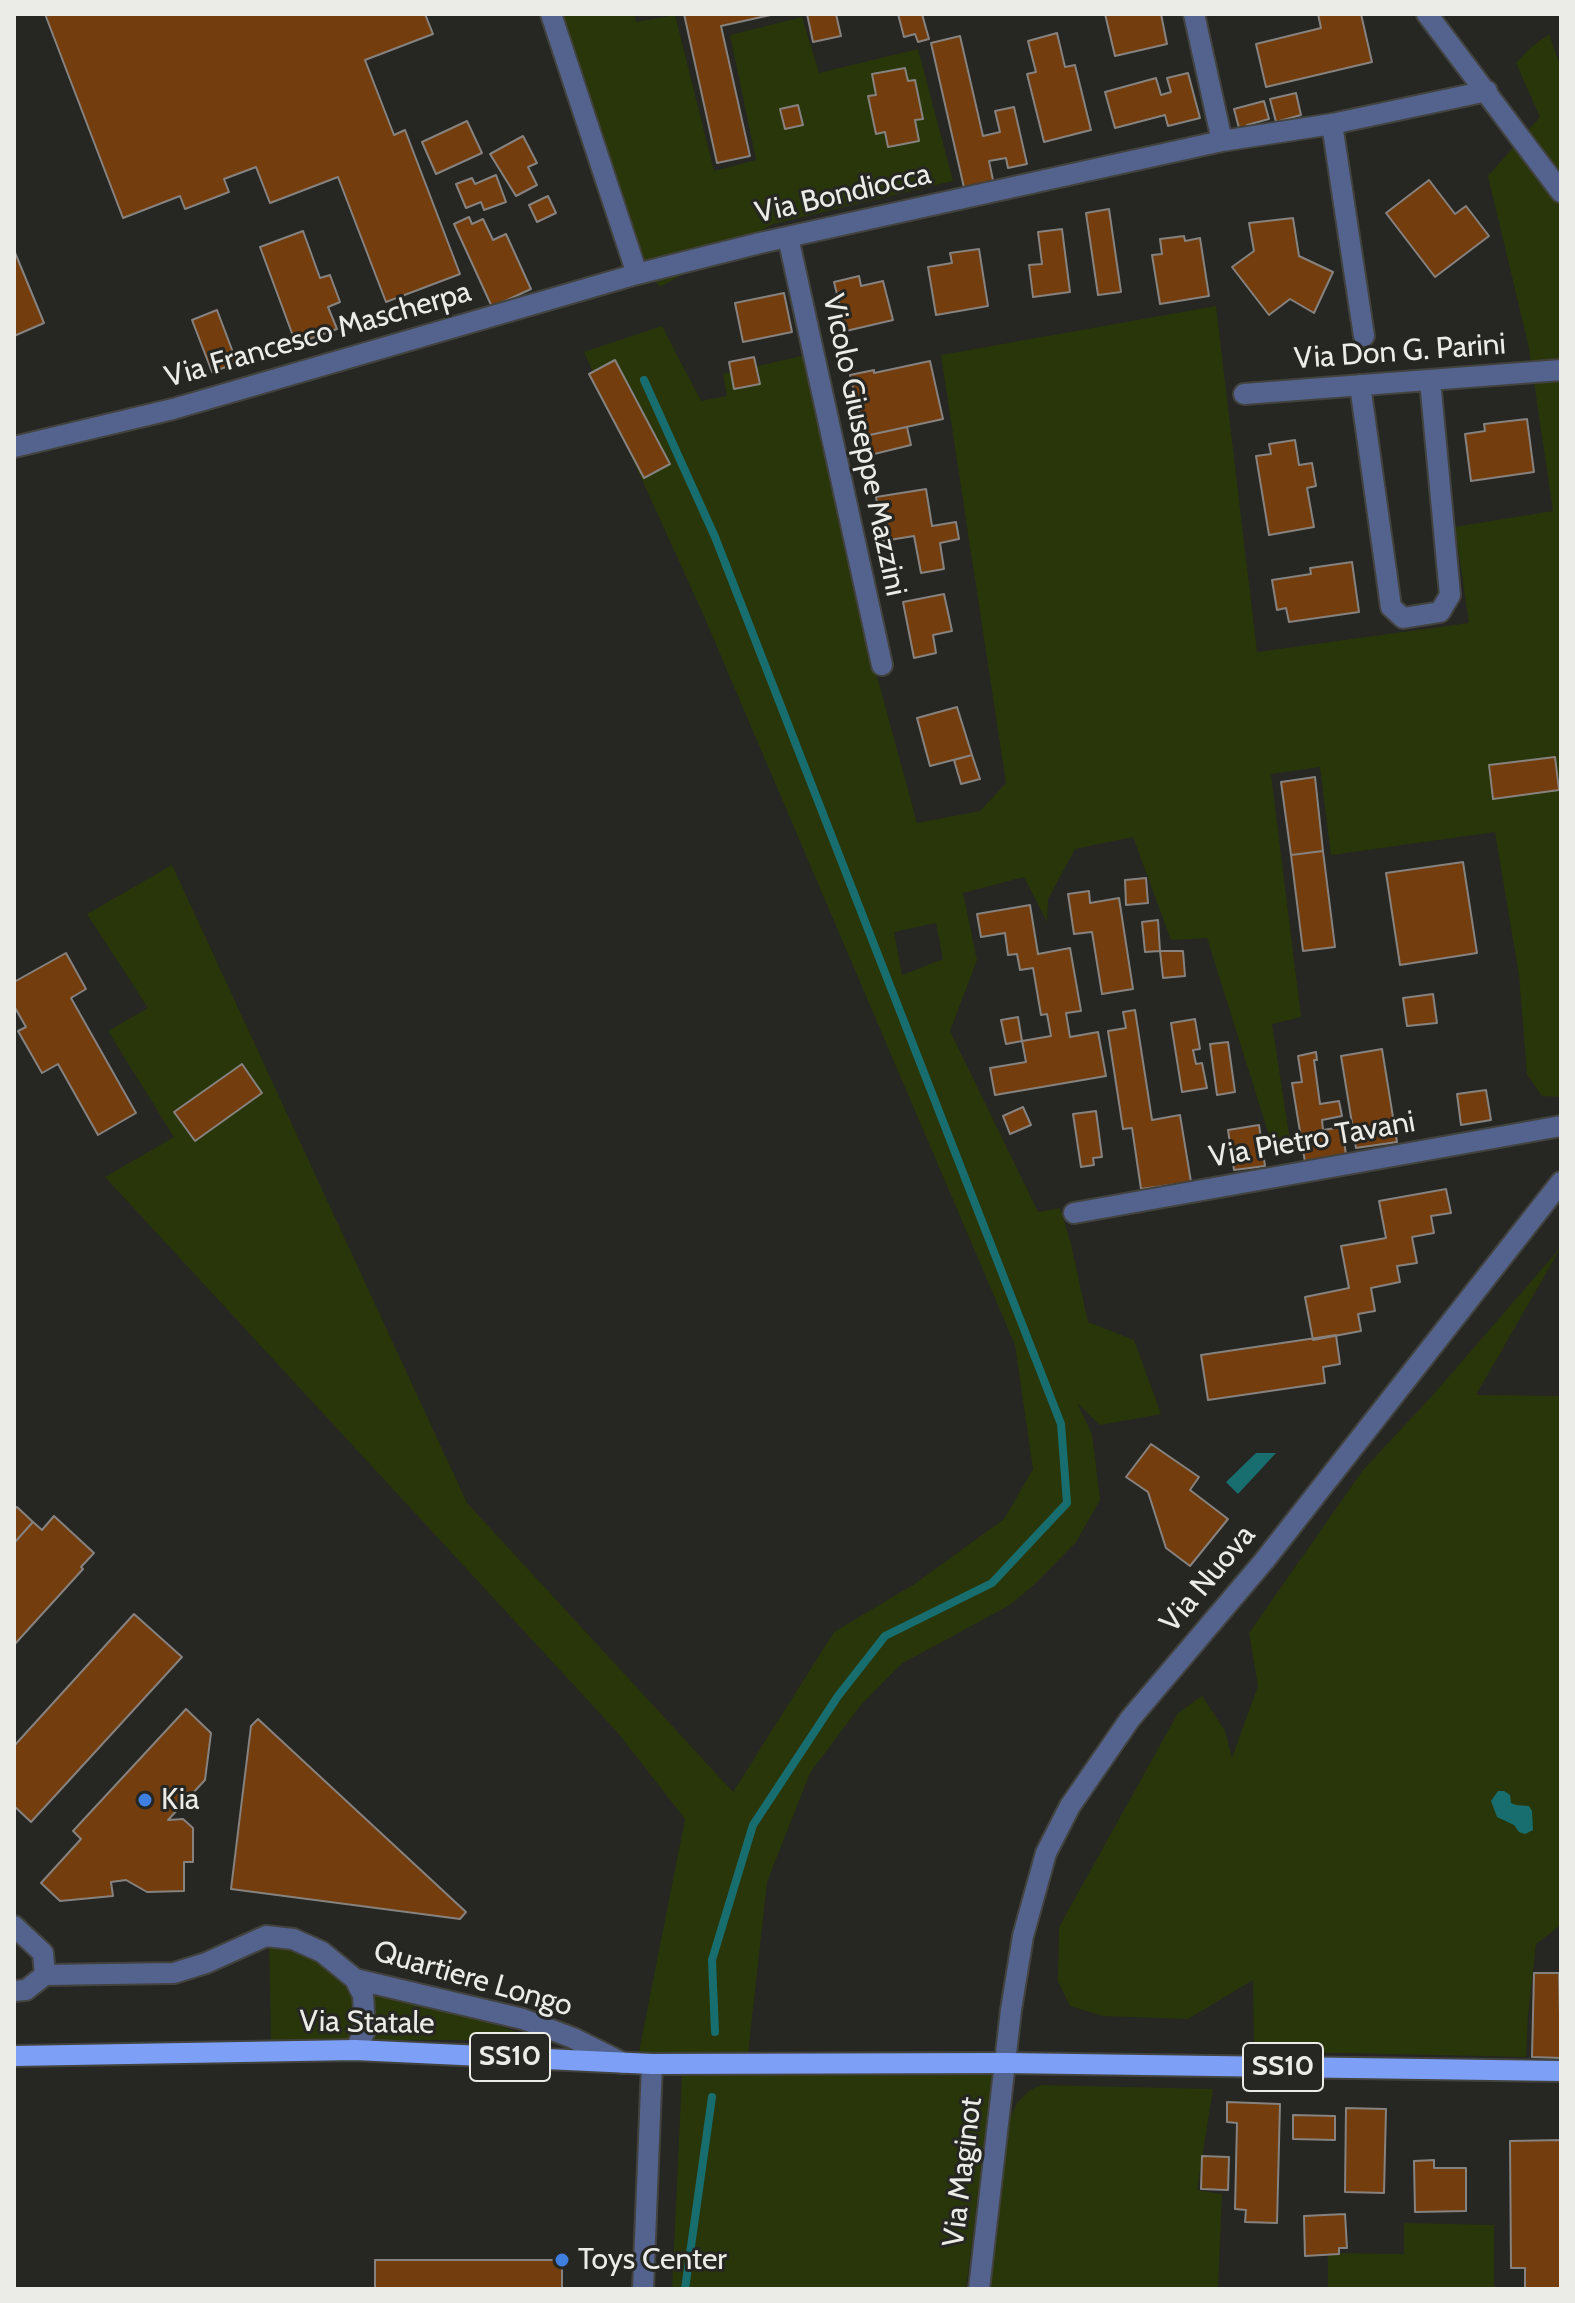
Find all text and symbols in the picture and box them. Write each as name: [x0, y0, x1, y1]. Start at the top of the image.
street label: Via Bondiocca: [752, 156, 934, 232]
street label: Via Francesco Mascherpa: [161, 274, 475, 396]
street label: Vicolo Giuseppe Mazzini: [814, 291, 914, 599]
street label: Via Don G. Parini: [1293, 327, 1507, 377]
street label: Via Pietro Tavani: [1206, 1104, 1418, 1176]
street label: Via Nuova: [1153, 1518, 1263, 1640]
place label: Kia: [161, 1782, 199, 1818]
marker: Kia: [136, 1791, 154, 1809]
street label: Quartiere Longo: [369, 1933, 577, 2025]
street label: Via Statale: [299, 2004, 435, 2042]
road number: SS10: [470, 2033, 550, 2081]
road number: SS10: [1243, 2043, 1323, 2091]
street label: Via Maginot: [936, 2095, 990, 2249]
place label: Toys Center: [578, 2242, 727, 2278]
marker: Toys Center: [553, 2251, 571, 2269]

